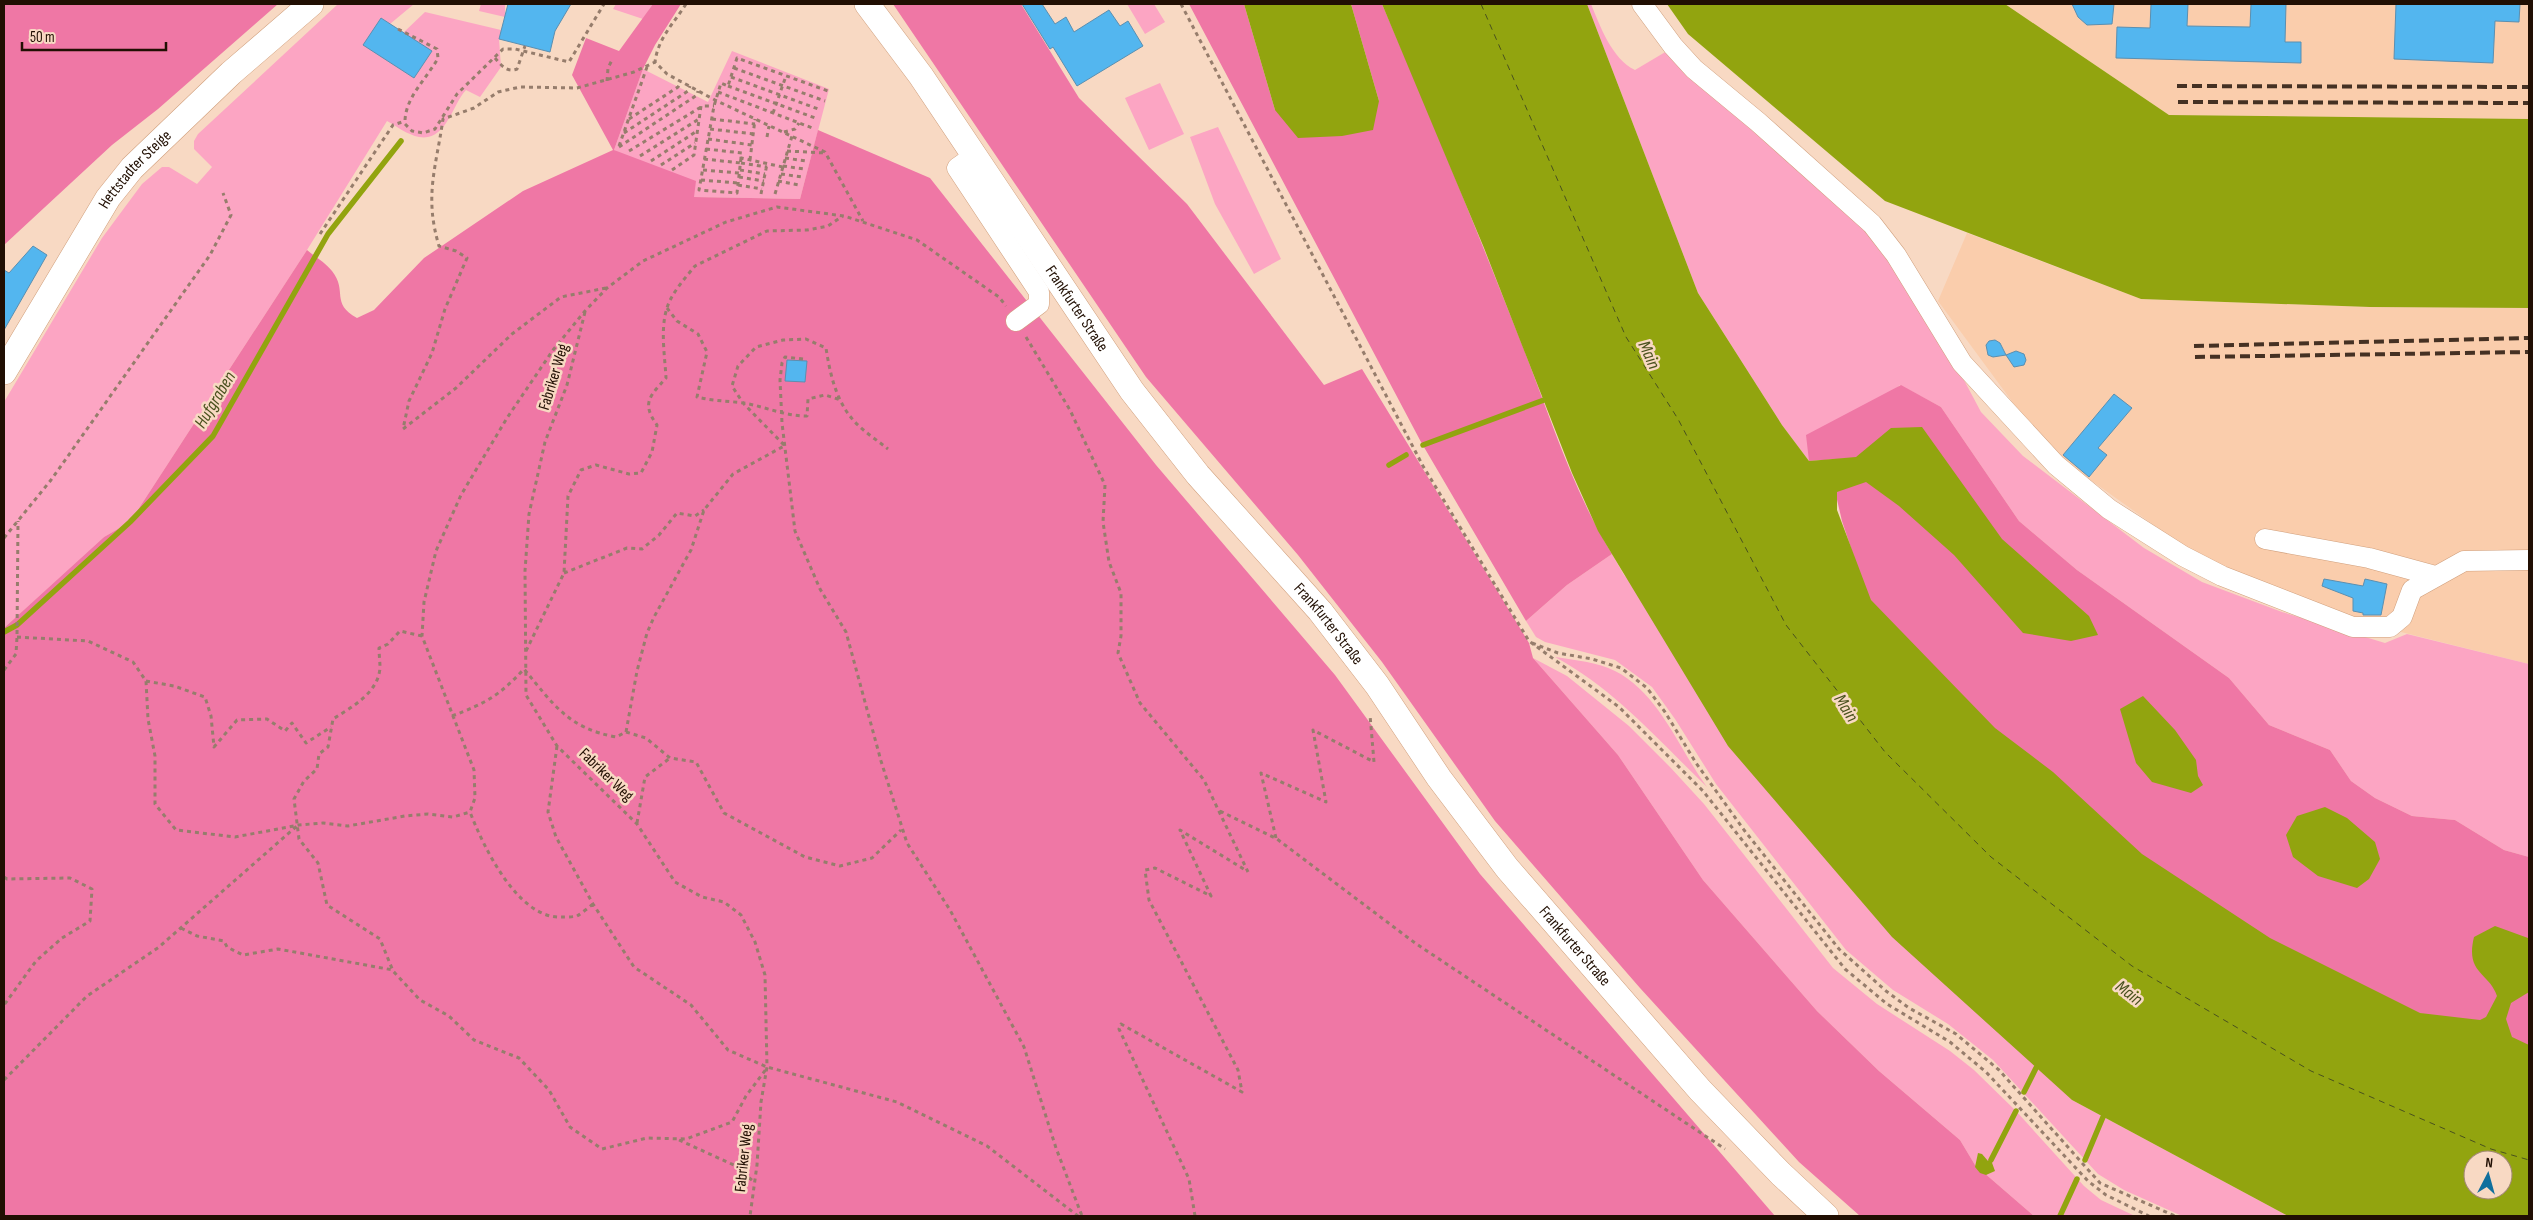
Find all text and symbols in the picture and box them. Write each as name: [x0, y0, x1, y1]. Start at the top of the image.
scale bar: [22, 20, 166, 52]
text: 50 m: [30, 28, 55, 47]
street label: Hettstadter Steige: [94, 126, 175, 212]
street label: Frankfurter Straße: [1041, 262, 1112, 355]
water label: Main: [1633, 338, 1665, 373]
street label: Fabriker Weg: [535, 341, 573, 413]
water label: Hufgraben: [190, 367, 240, 432]
street label: Frankfurter Straße: [1290, 579, 1367, 668]
water label: Main: [1830, 690, 1863, 726]
street label: Fabriker Weg: [575, 744, 637, 806]
street label: Frankfurter Straße: [1535, 902, 1615, 990]
water label: Main: [2111, 976, 2147, 1010]
street label: Fabriker Weg: [731, 1123, 757, 1193]
north arrow: [2463, 1150, 2513, 1200]
text: N: [2485, 1154, 2494, 1171]

